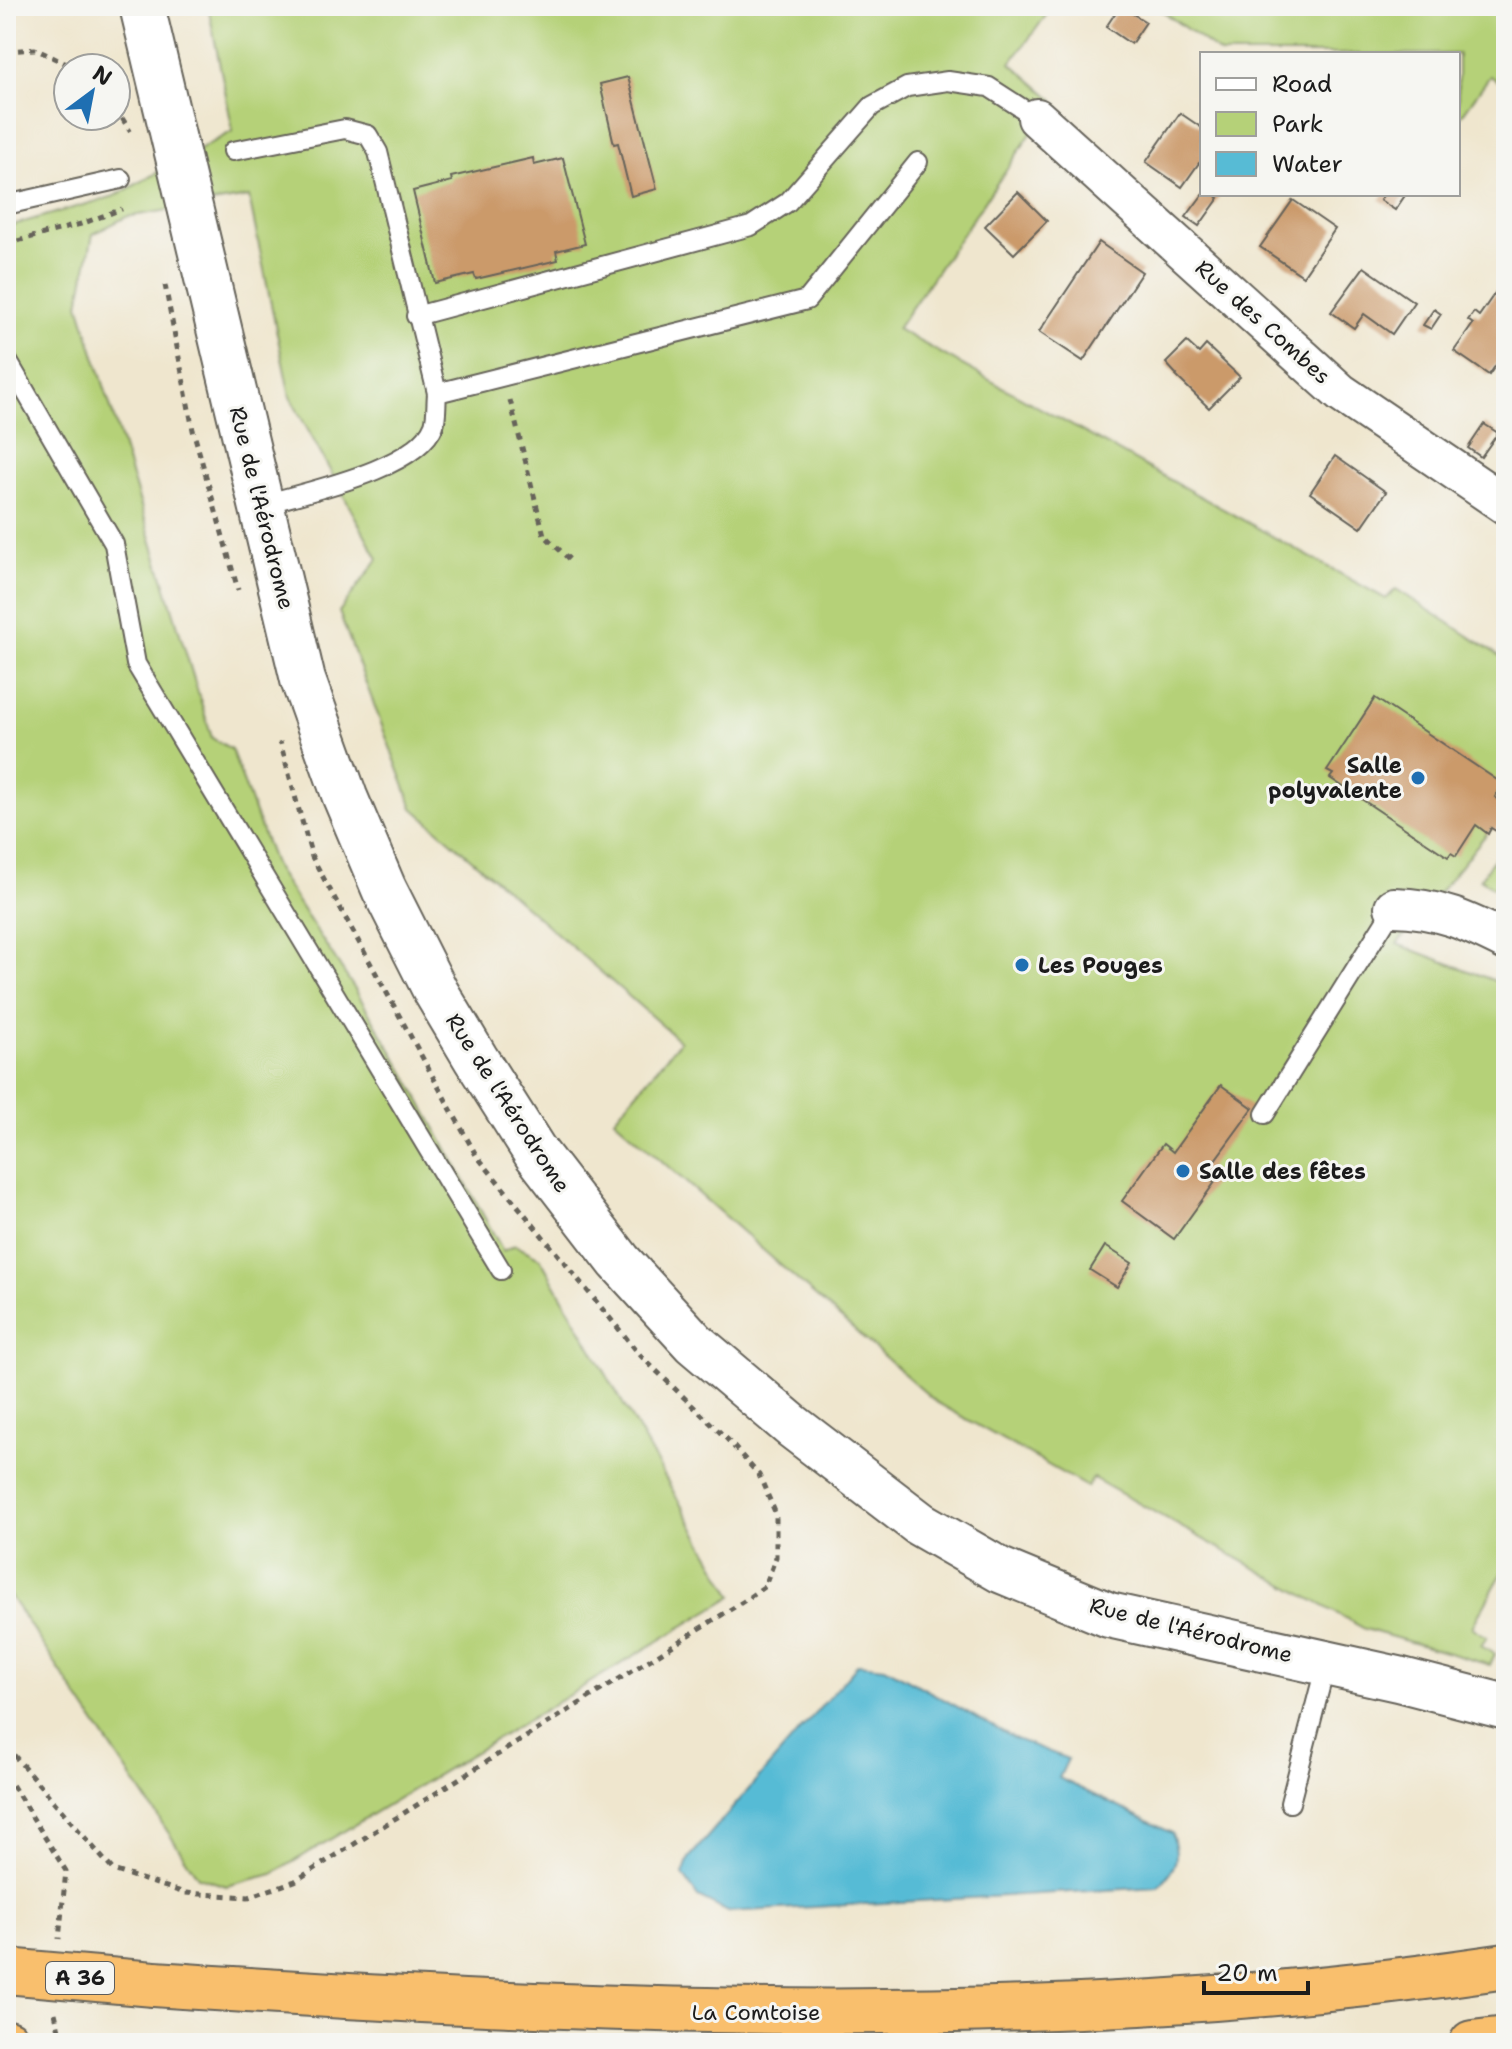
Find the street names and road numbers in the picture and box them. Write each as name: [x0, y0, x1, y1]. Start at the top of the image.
street label: Rue des Combes: [1189, 253, 1337, 391]
street label: Rue de l'Aérodrome: [223, 403, 301, 613]
street label: Rue de l'Aérodrome: [439, 1008, 577, 1198]
street label: Rue de l'Aérodrome: [1086, 1591, 1296, 1669]
road number: A 36: [46, 1962, 114, 1994]
street label: La Comtoise: [692, 1998, 820, 2027]

